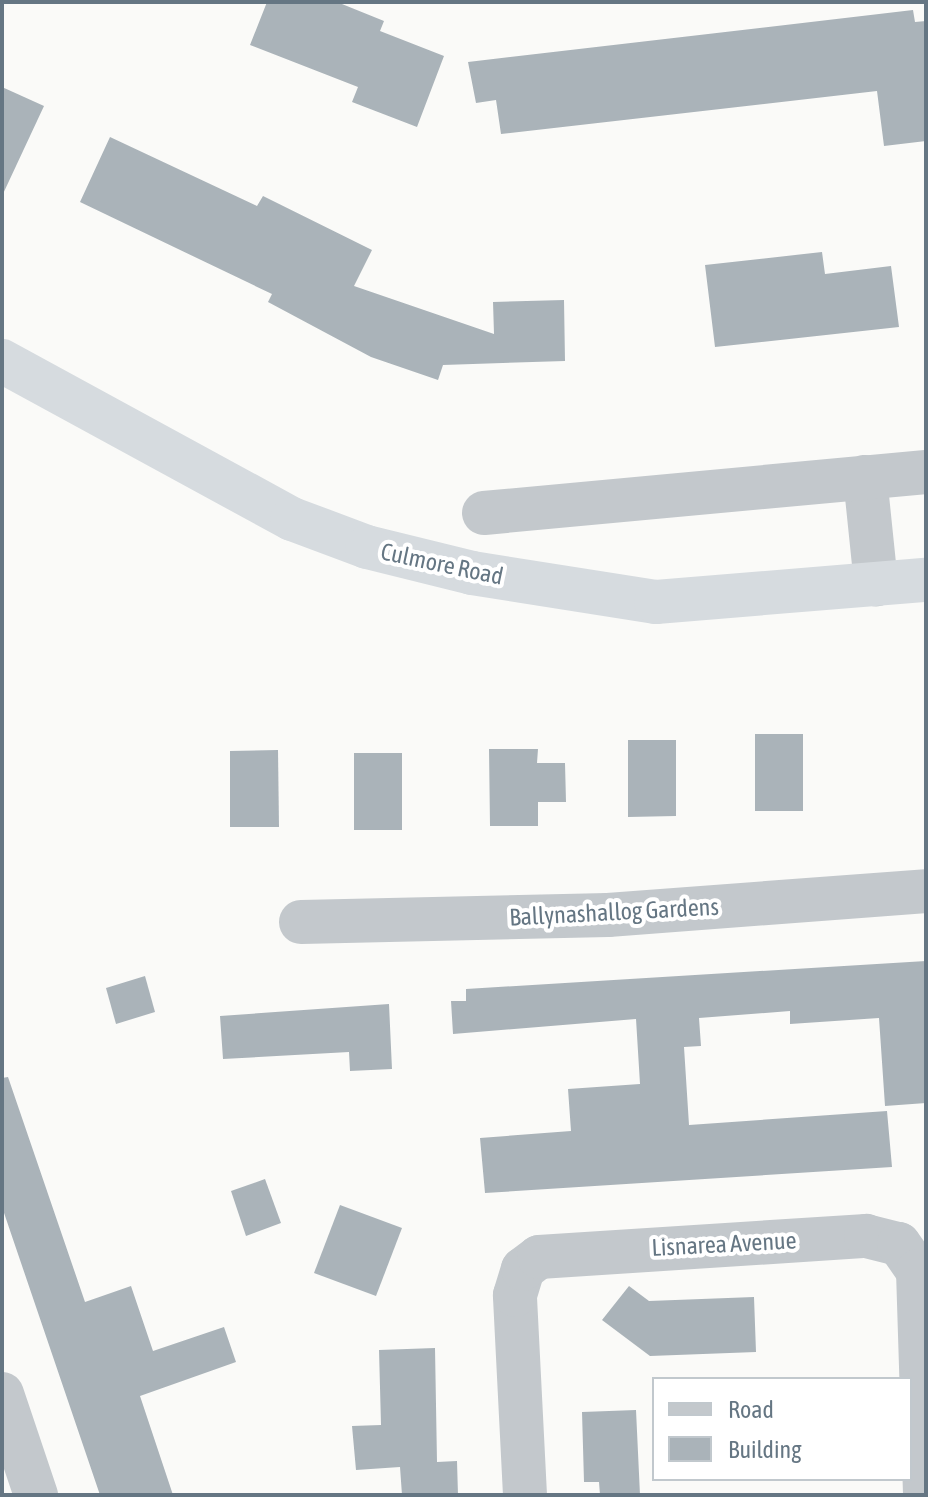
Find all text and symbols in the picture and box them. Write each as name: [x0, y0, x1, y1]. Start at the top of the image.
street label: Culmore Road: [378, 537, 506, 591]
street label: Ballynashallog Gardens: [509, 892, 719, 932]
street label: Lisnarea Avenue: [651, 1226, 797, 1262]
legend: [652, 1377, 912, 1481]
text: Road: [728, 1396, 774, 1423]
text: Building: [728, 1436, 801, 1463]

